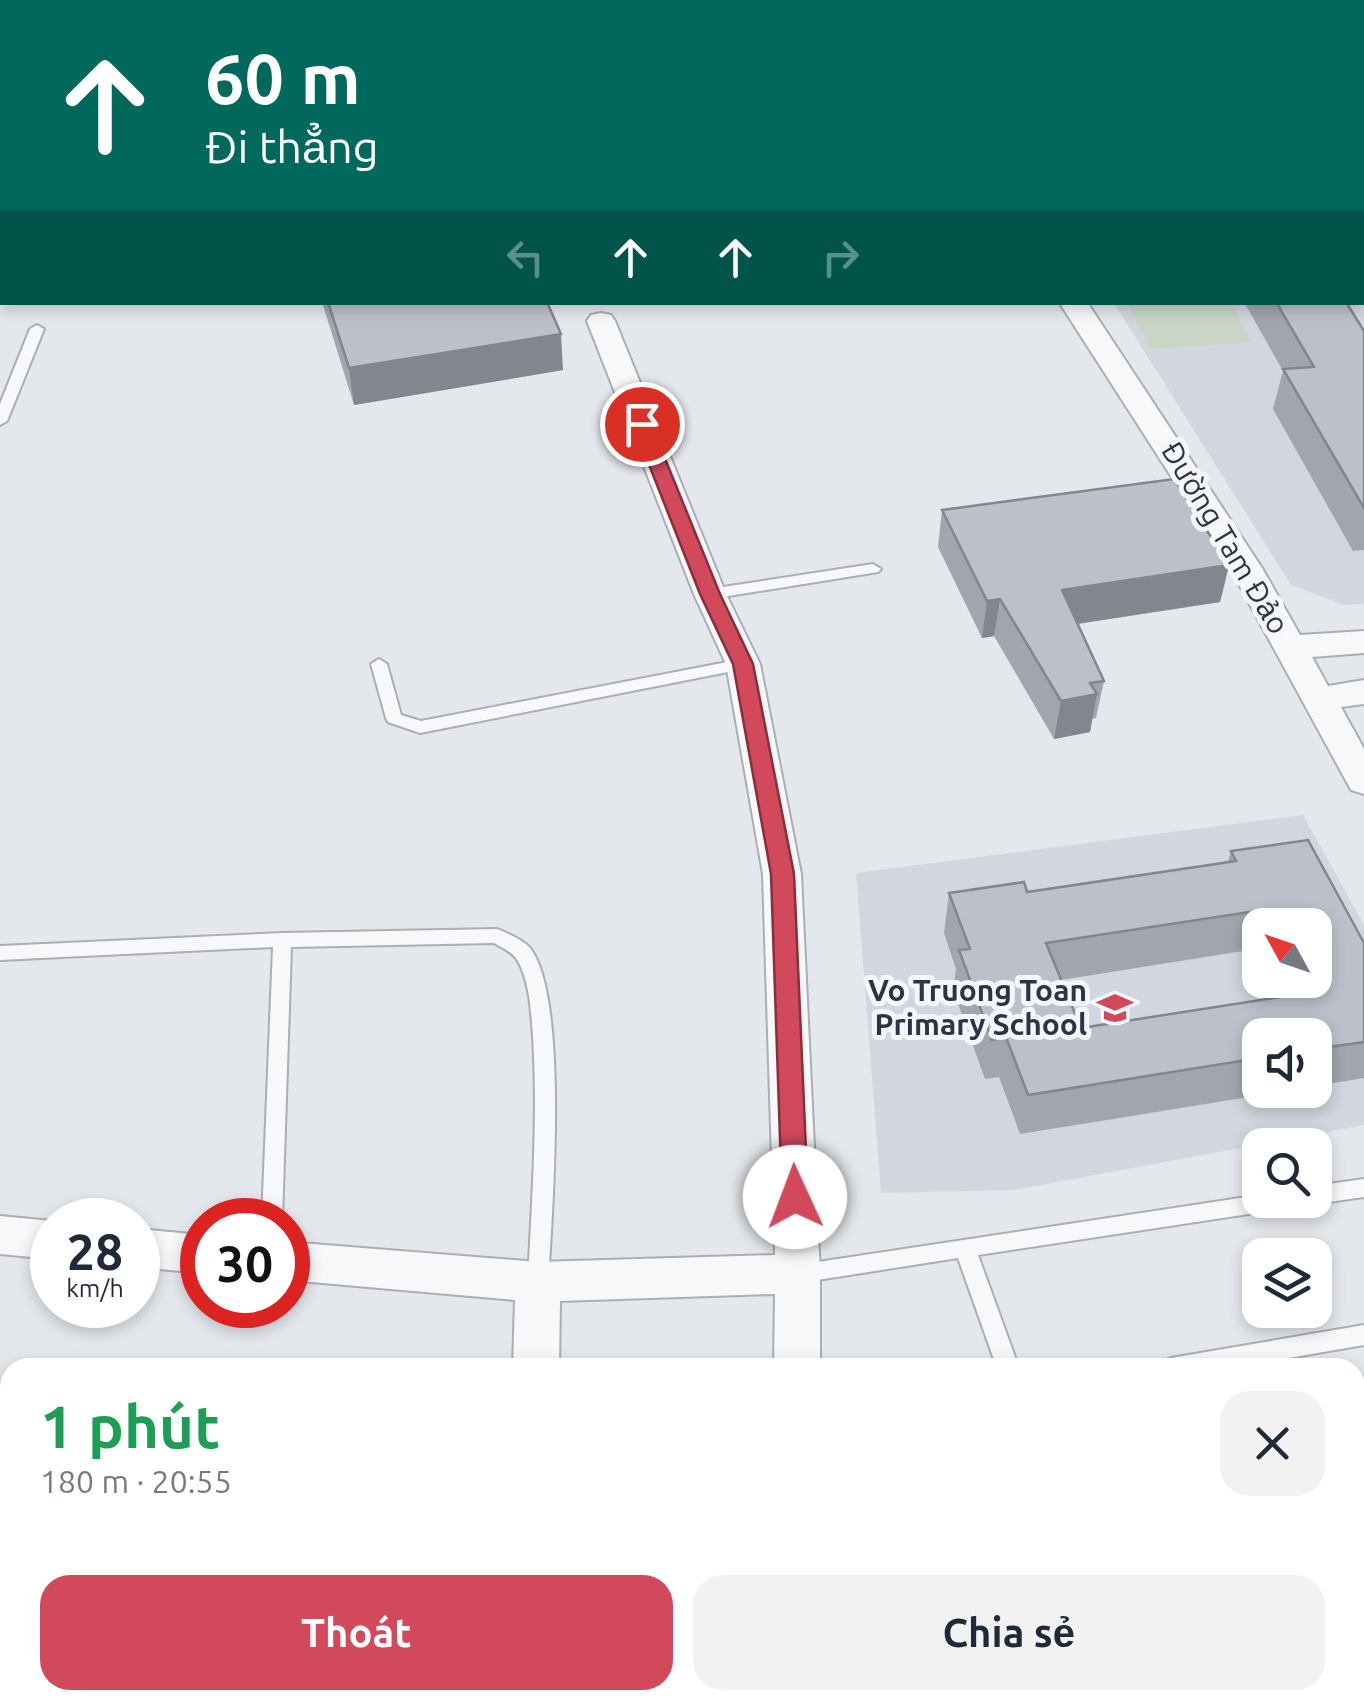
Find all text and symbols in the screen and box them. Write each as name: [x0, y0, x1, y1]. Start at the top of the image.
text: 60 m: [205, 39, 361, 117]
icon: ahead: [40, 40, 170, 170]
text: Đi thẳng: [205, 121, 379, 172]
icon: left: [498, 230, 553, 285]
icon: ahead: [603, 230, 658, 285]
icon: ahead: [708, 230, 763, 285]
icon: right: [813, 230, 868, 285]
pin: [600, 382, 685, 467]
icon: arrive: [615, 397, 670, 452]
street label: Đường Tam Đảo: [1155, 435, 1296, 640]
north arrow: [1242, 908, 1332, 998]
map controls: [1242, 908, 1332, 1328]
place label: Vo Truong Toan Primary School: [868, 973, 1087, 1041]
school or university icon: Vo Truong Toan Primary School: [1096, 989, 1134, 1027]
button: sound: [1242, 1018, 1332, 1108]
button: search: [1242, 1128, 1332, 1218]
position arrow: [743, 1145, 847, 1249]
speed limit sign: 30: [180, 1198, 310, 1328]
text: 28: [67, 1223, 123, 1279]
button: layers: [1242, 1238, 1332, 1328]
text: km/h: [66, 1274, 124, 1302]
button: close: [1220, 1391, 1325, 1496]
text: 1 phút: [40, 1392, 220, 1459]
text: 180 m · 20:55: [40, 1463, 232, 1499]
button: Thoát: [40, 1575, 673, 1690]
button: Chia sẻ: [693, 1575, 1325, 1690]

